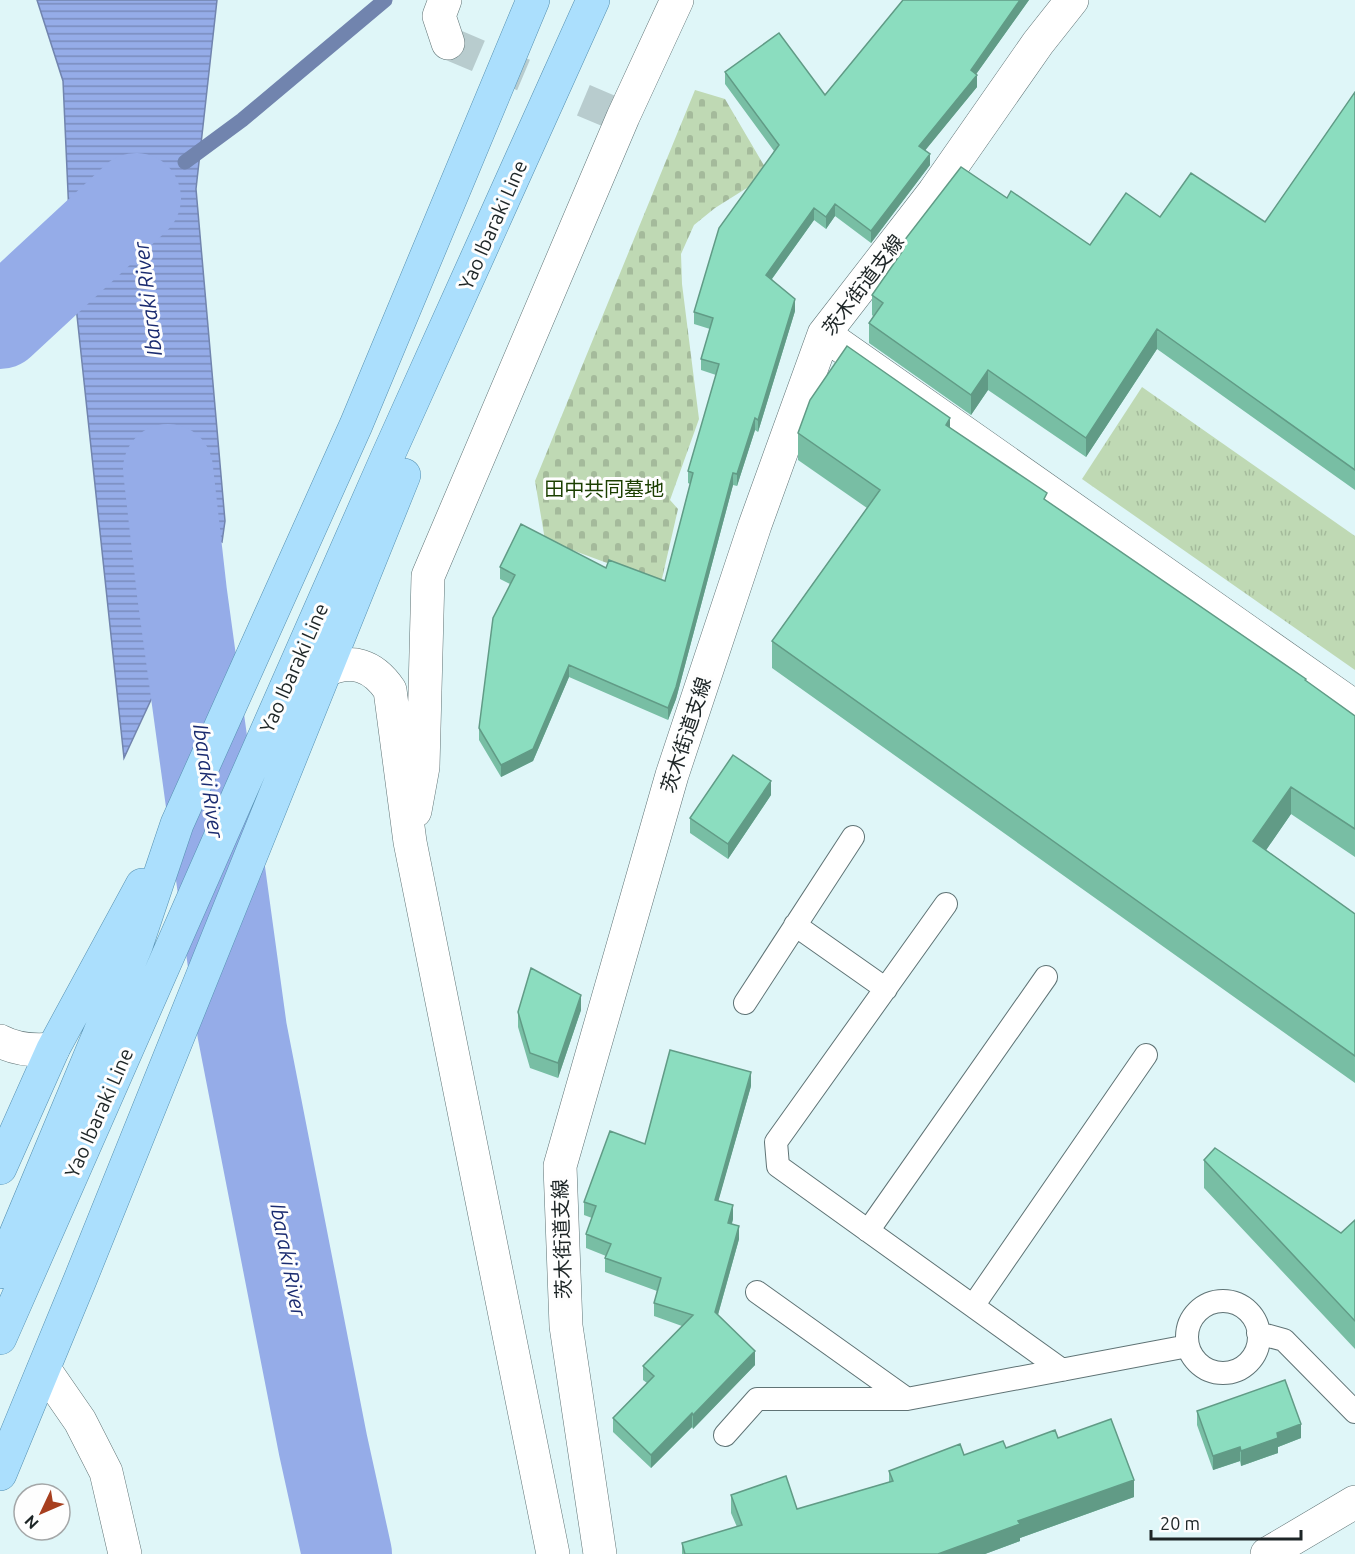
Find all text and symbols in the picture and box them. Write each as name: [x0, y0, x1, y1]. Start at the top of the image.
street label: Yao Ibaraki Line: [454, 156, 531, 293]
street label: 茨木街道支線: [817, 230, 908, 340]
water label: Ibaraki River: [128, 240, 166, 358]
park label: 田中共同墓地: [544, 477, 664, 500]
street label: Yao Ibaraki Line: [255, 599, 332, 736]
street label: 茨木街道支線: [656, 674, 715, 795]
water label: Ibaraki River: [189, 722, 229, 840]
street label: Yao Ibaraki Line: [60, 1044, 137, 1181]
street label: 茨木街道支線: [548, 1179, 575, 1299]
water label: Ibaraki River: [266, 1201, 312, 1319]
north arrow: [12, 1482, 72, 1542]
scale bar: [1151, 1503, 1301, 1541]
text: N: [21, 1512, 42, 1533]
text: 20 m: [1160, 1513, 1200, 1533]

